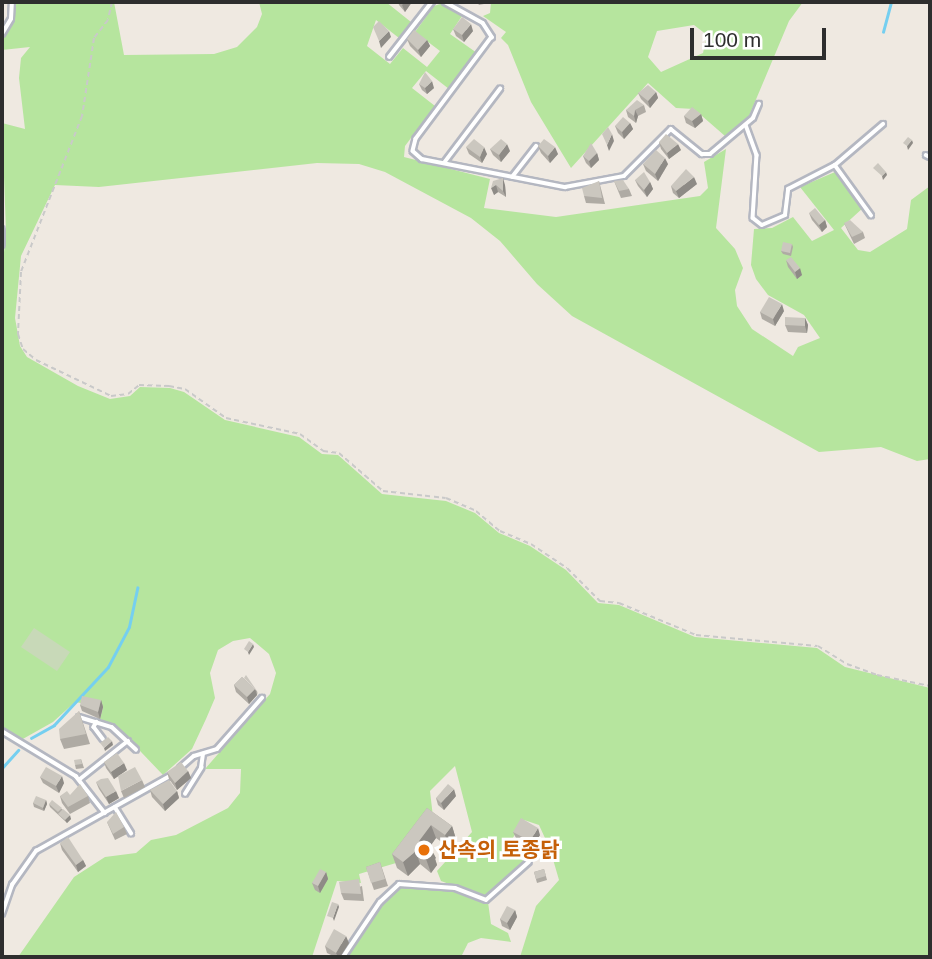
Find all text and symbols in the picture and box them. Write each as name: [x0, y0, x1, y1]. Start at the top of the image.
scale bar: [694, 14, 830, 58]
text: 100 m: [703, 28, 761, 51]
place label: 산속의 토종닭: [438, 837, 560, 863]
marker: 산속의 토종닭: [416, 842, 432, 858]

